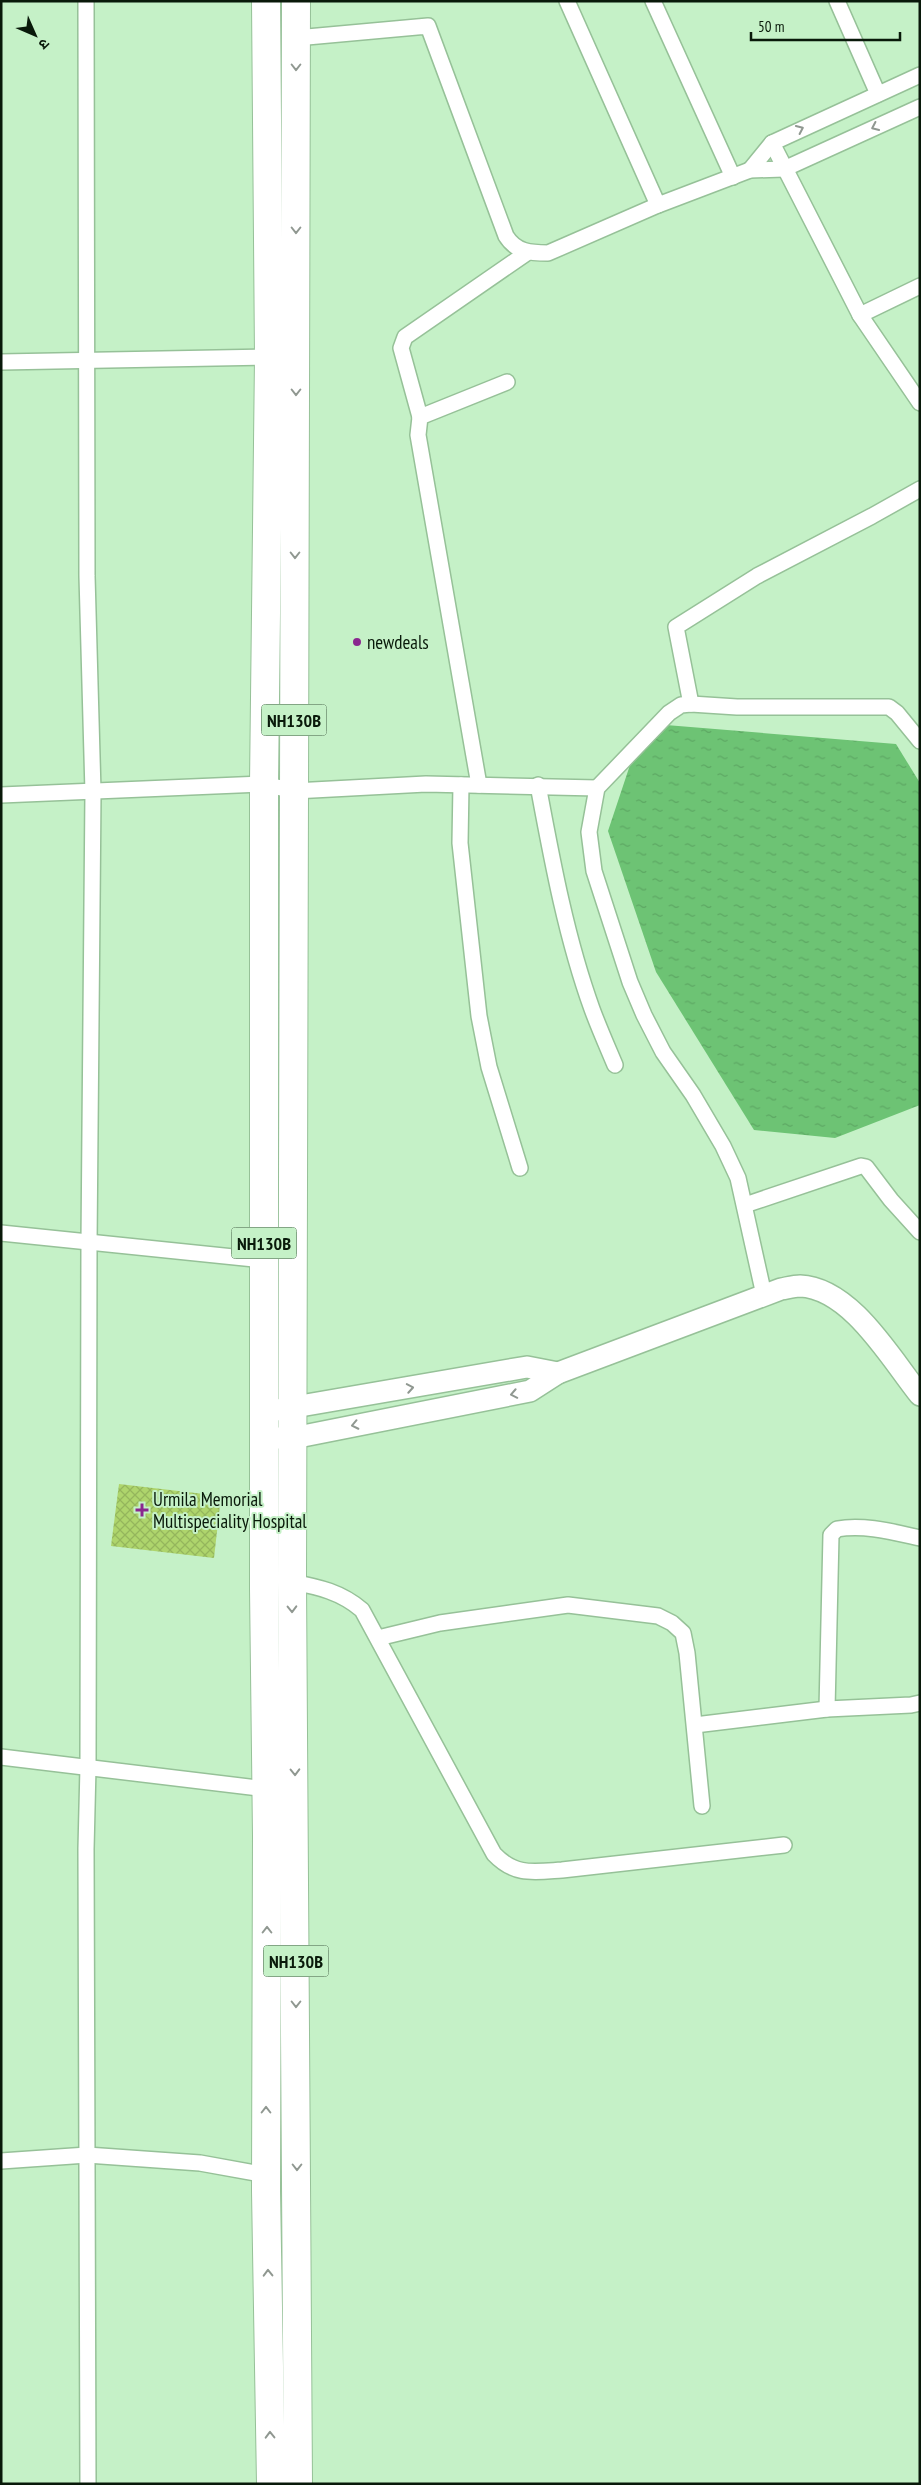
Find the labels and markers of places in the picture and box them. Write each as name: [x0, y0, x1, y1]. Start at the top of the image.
place label: newdeals: [367, 630, 429, 654]
marker: newdeals: [351, 636, 363, 648]
place label: Urmila Memorial Multispeciality Hospital: [153, 1487, 307, 1533]
marker: Urmila Memorial Multispeciality Hospital: [135, 1503, 149, 1517]

